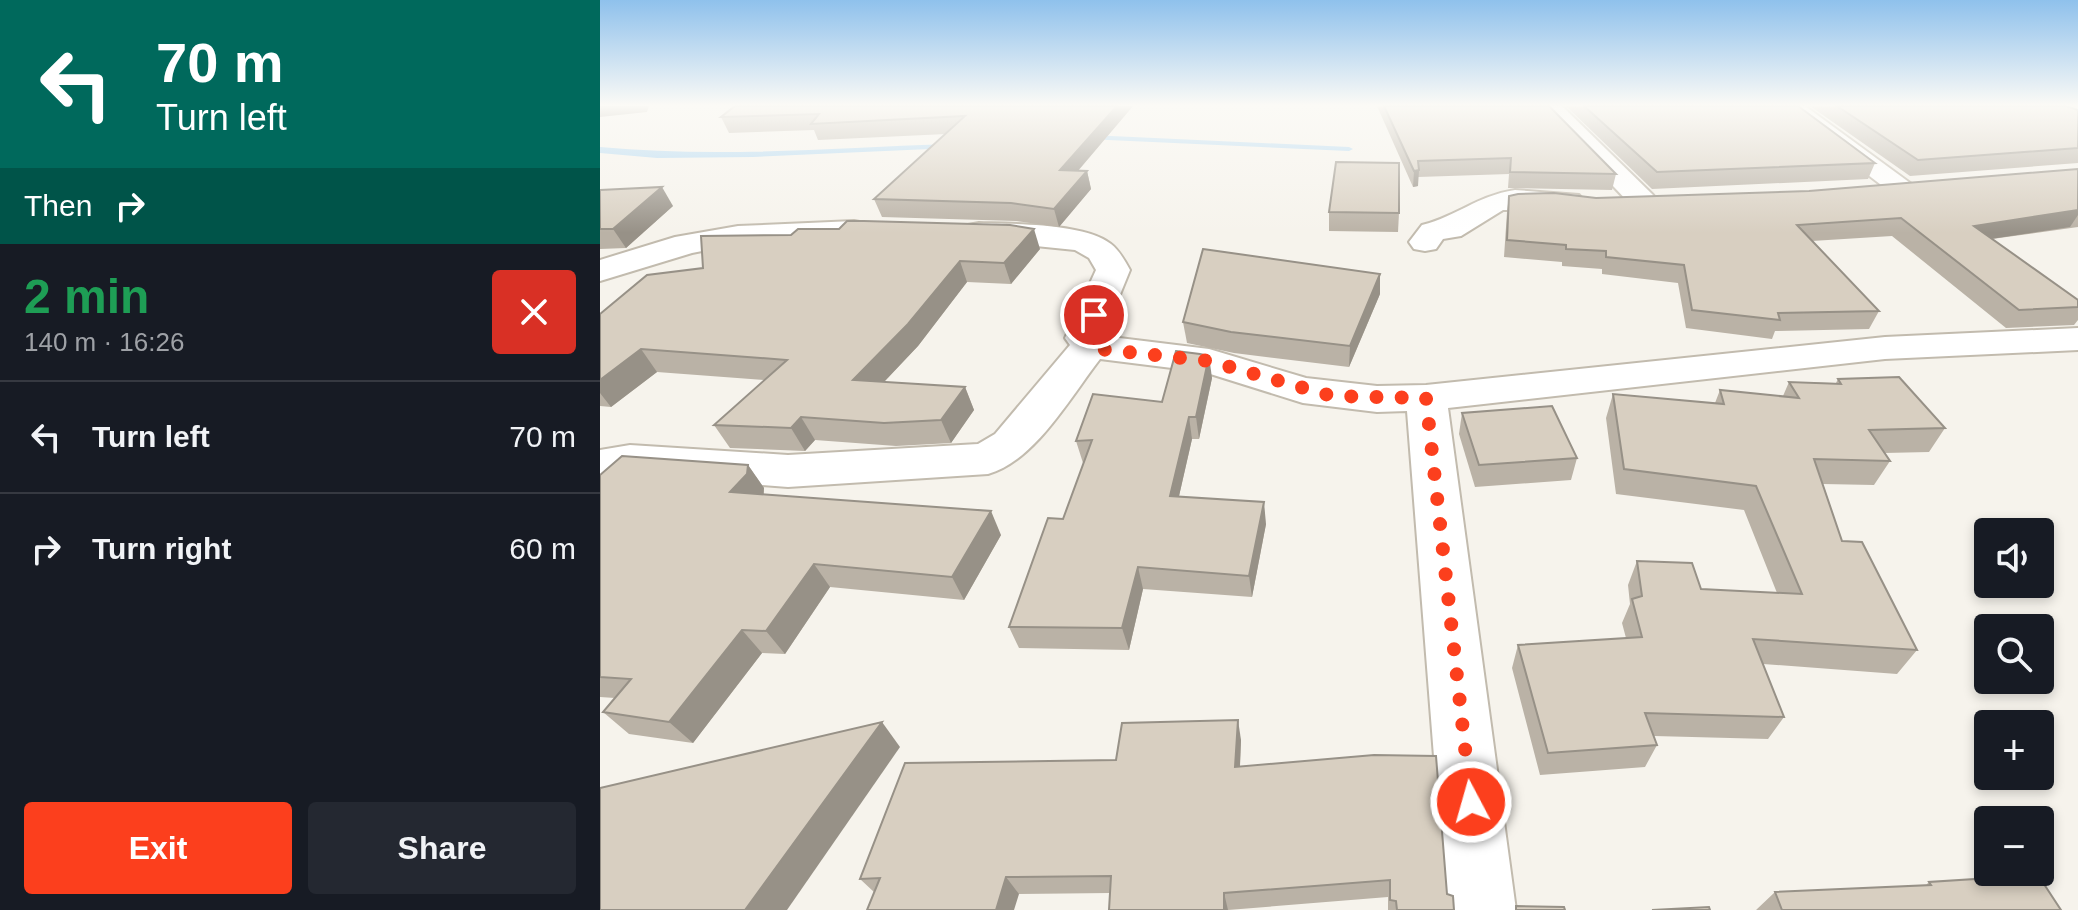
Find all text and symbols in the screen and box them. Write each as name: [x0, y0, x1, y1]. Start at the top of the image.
text: 70 m: [156, 31, 284, 94]
icon: left: [24, 32, 128, 136]
text: Turn left: [156, 97, 287, 138]
icon: right: [108, 184, 152, 228]
text: Then: [24, 189, 92, 222]
text: 2 min: [24, 270, 149, 323]
button: close: [492, 270, 576, 354]
pin: [1060, 281, 1128, 349]
icon: arrive: [1072, 293, 1116, 337]
text: 140 m · 16:26: [24, 327, 184, 357]
icon: left: [24, 415, 68, 459]
text: Turn left: [92, 420, 210, 453]
text: 70 m: [509, 420, 576, 453]
map controls: [1974, 518, 2054, 886]
button: sound: [1974, 518, 2054, 598]
icon: right: [24, 527, 68, 571]
text: Turn right: [92, 532, 231, 565]
text: 60 m: [509, 532, 576, 565]
button: search: [1974, 614, 2054, 694]
button: +: [1974, 710, 2054, 790]
position arrow: [1429, 760, 1513, 844]
button: Exit: [24, 802, 292, 894]
button: Share: [308, 802, 576, 894]
button: −: [1974, 806, 2054, 886]

